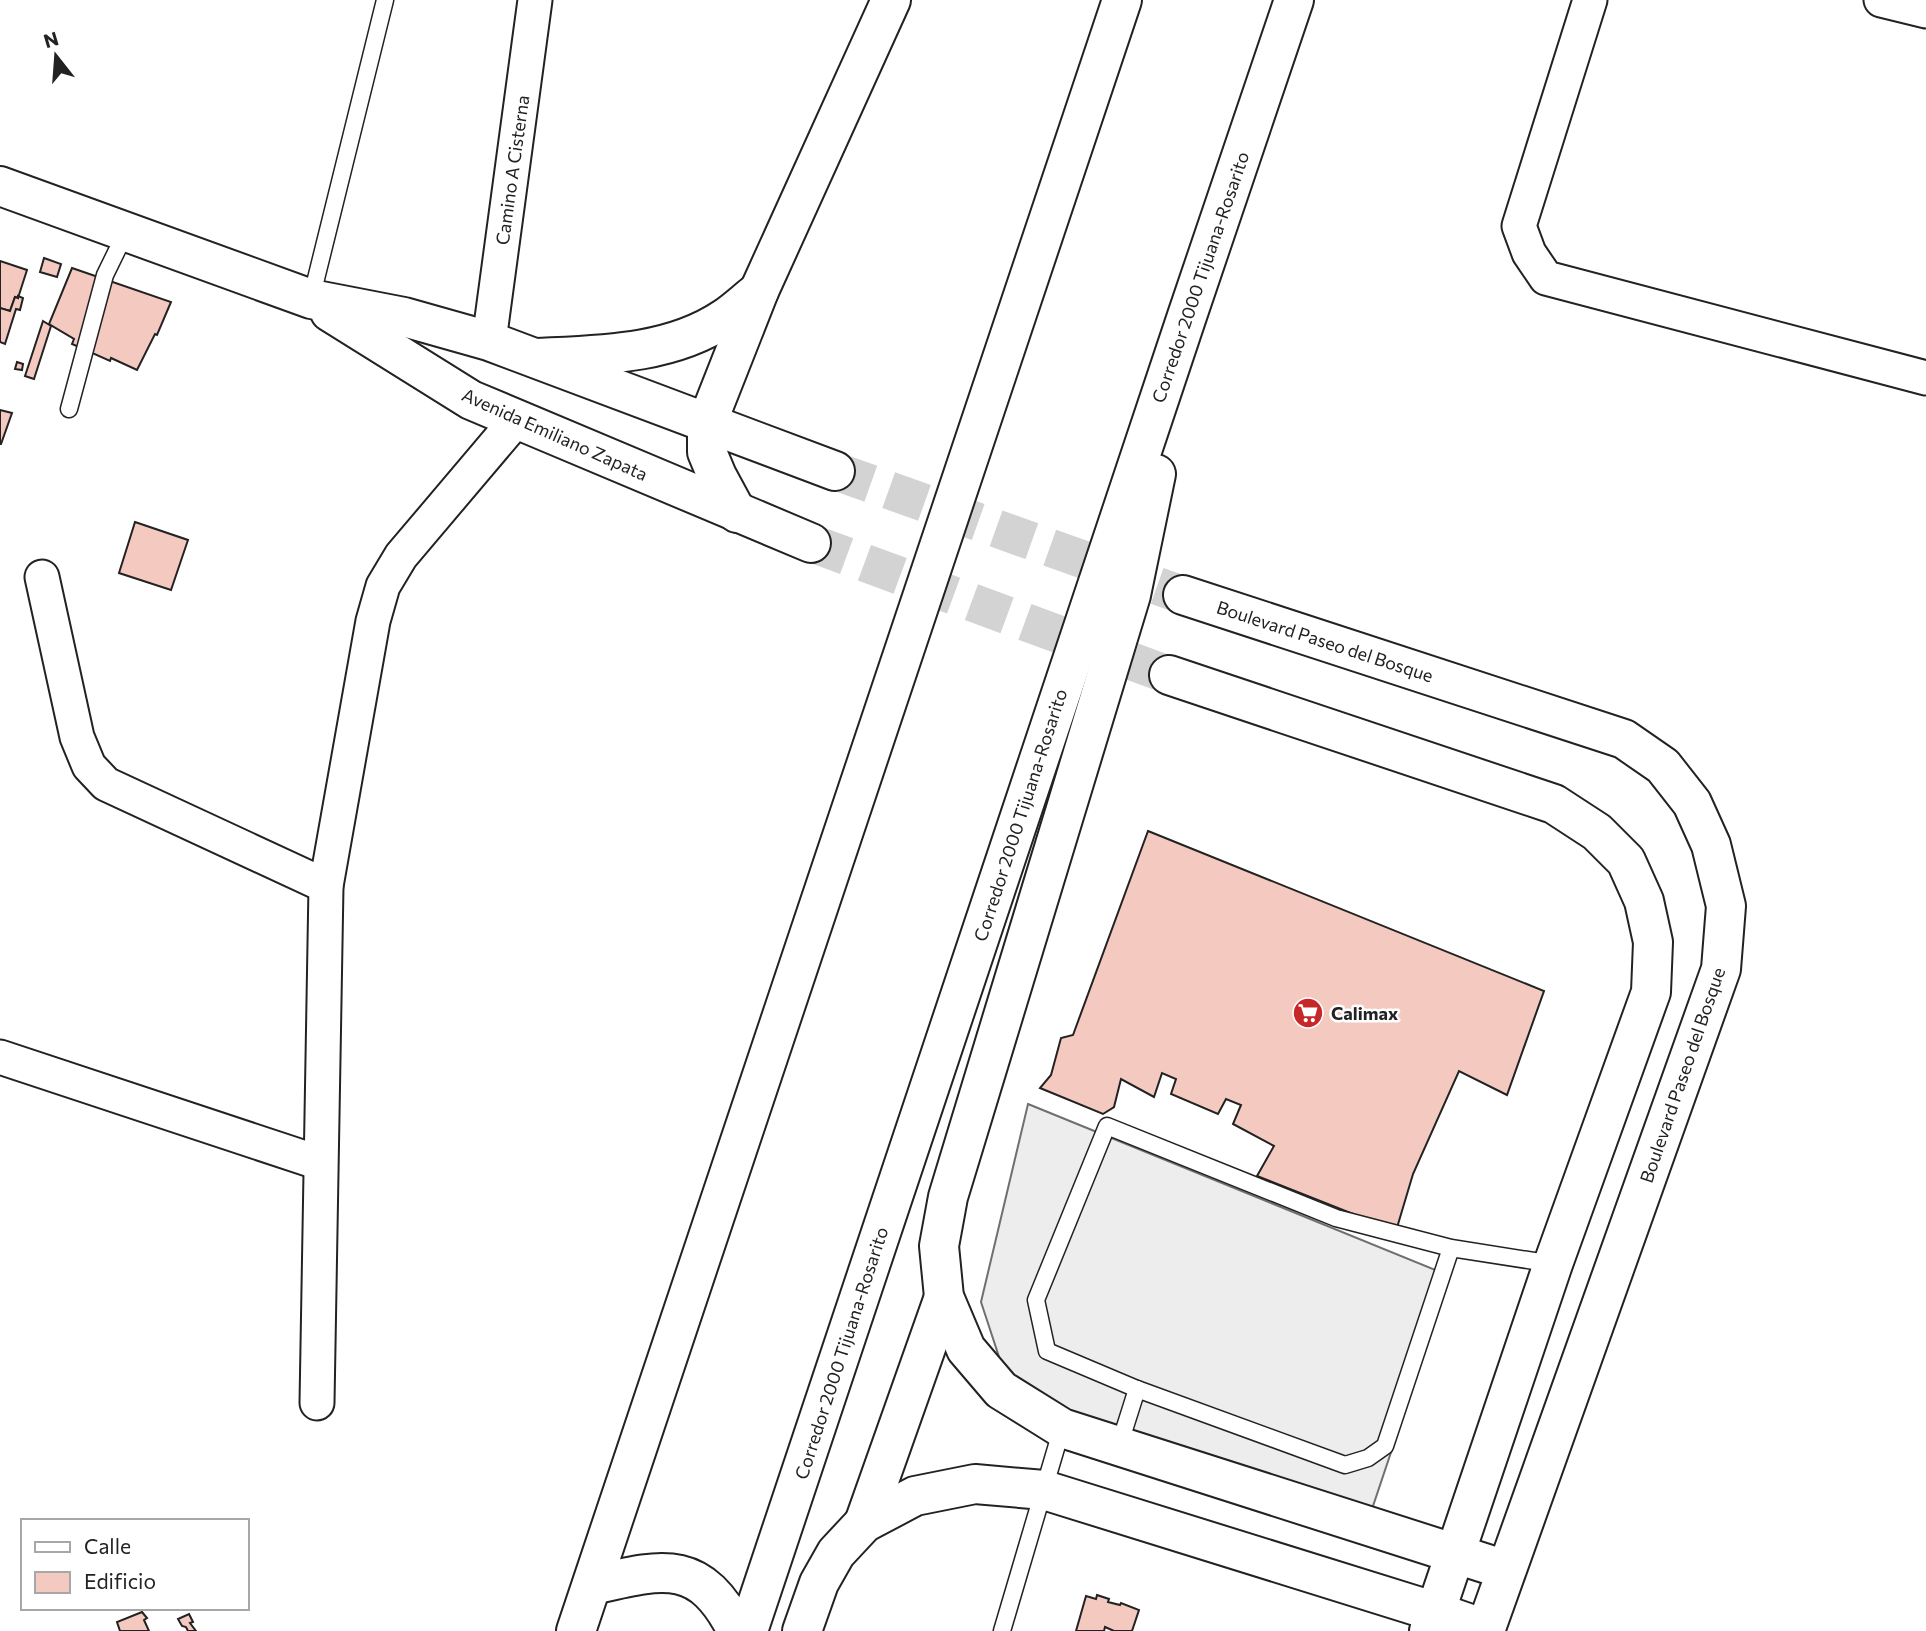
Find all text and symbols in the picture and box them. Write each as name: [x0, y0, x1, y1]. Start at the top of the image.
north arrow: [21, 21, 91, 91]
text: N: [41, 26, 61, 52]
street label: Camino A Cisterna: [491, 94, 533, 246]
street label: Corredor 2000 Tijuana-Rosarito: [1147, 149, 1253, 405]
street label: Avenida Emiliano Zapata: [459, 383, 651, 485]
street label: Boulevard Paseo del Bosque: [1214, 596, 1436, 686]
street label: Corredor 2000 Tijuana-Rosarito: [969, 686, 1071, 944]
street label: Boulevard Paseo del Bosque: [1635, 964, 1729, 1186]
supermarket icon: Calimax: [1291, 996, 1325, 1030]
place label: Calimax: [1331, 1002, 1398, 1024]
street label: Corredor 2000 Tijuana-Rosarito: [790, 1224, 892, 1482]
legend: [21, 1519, 248, 1610]
text: Calle: [84, 1533, 131, 1558]
text: Edificio: [84, 1568, 156, 1593]

